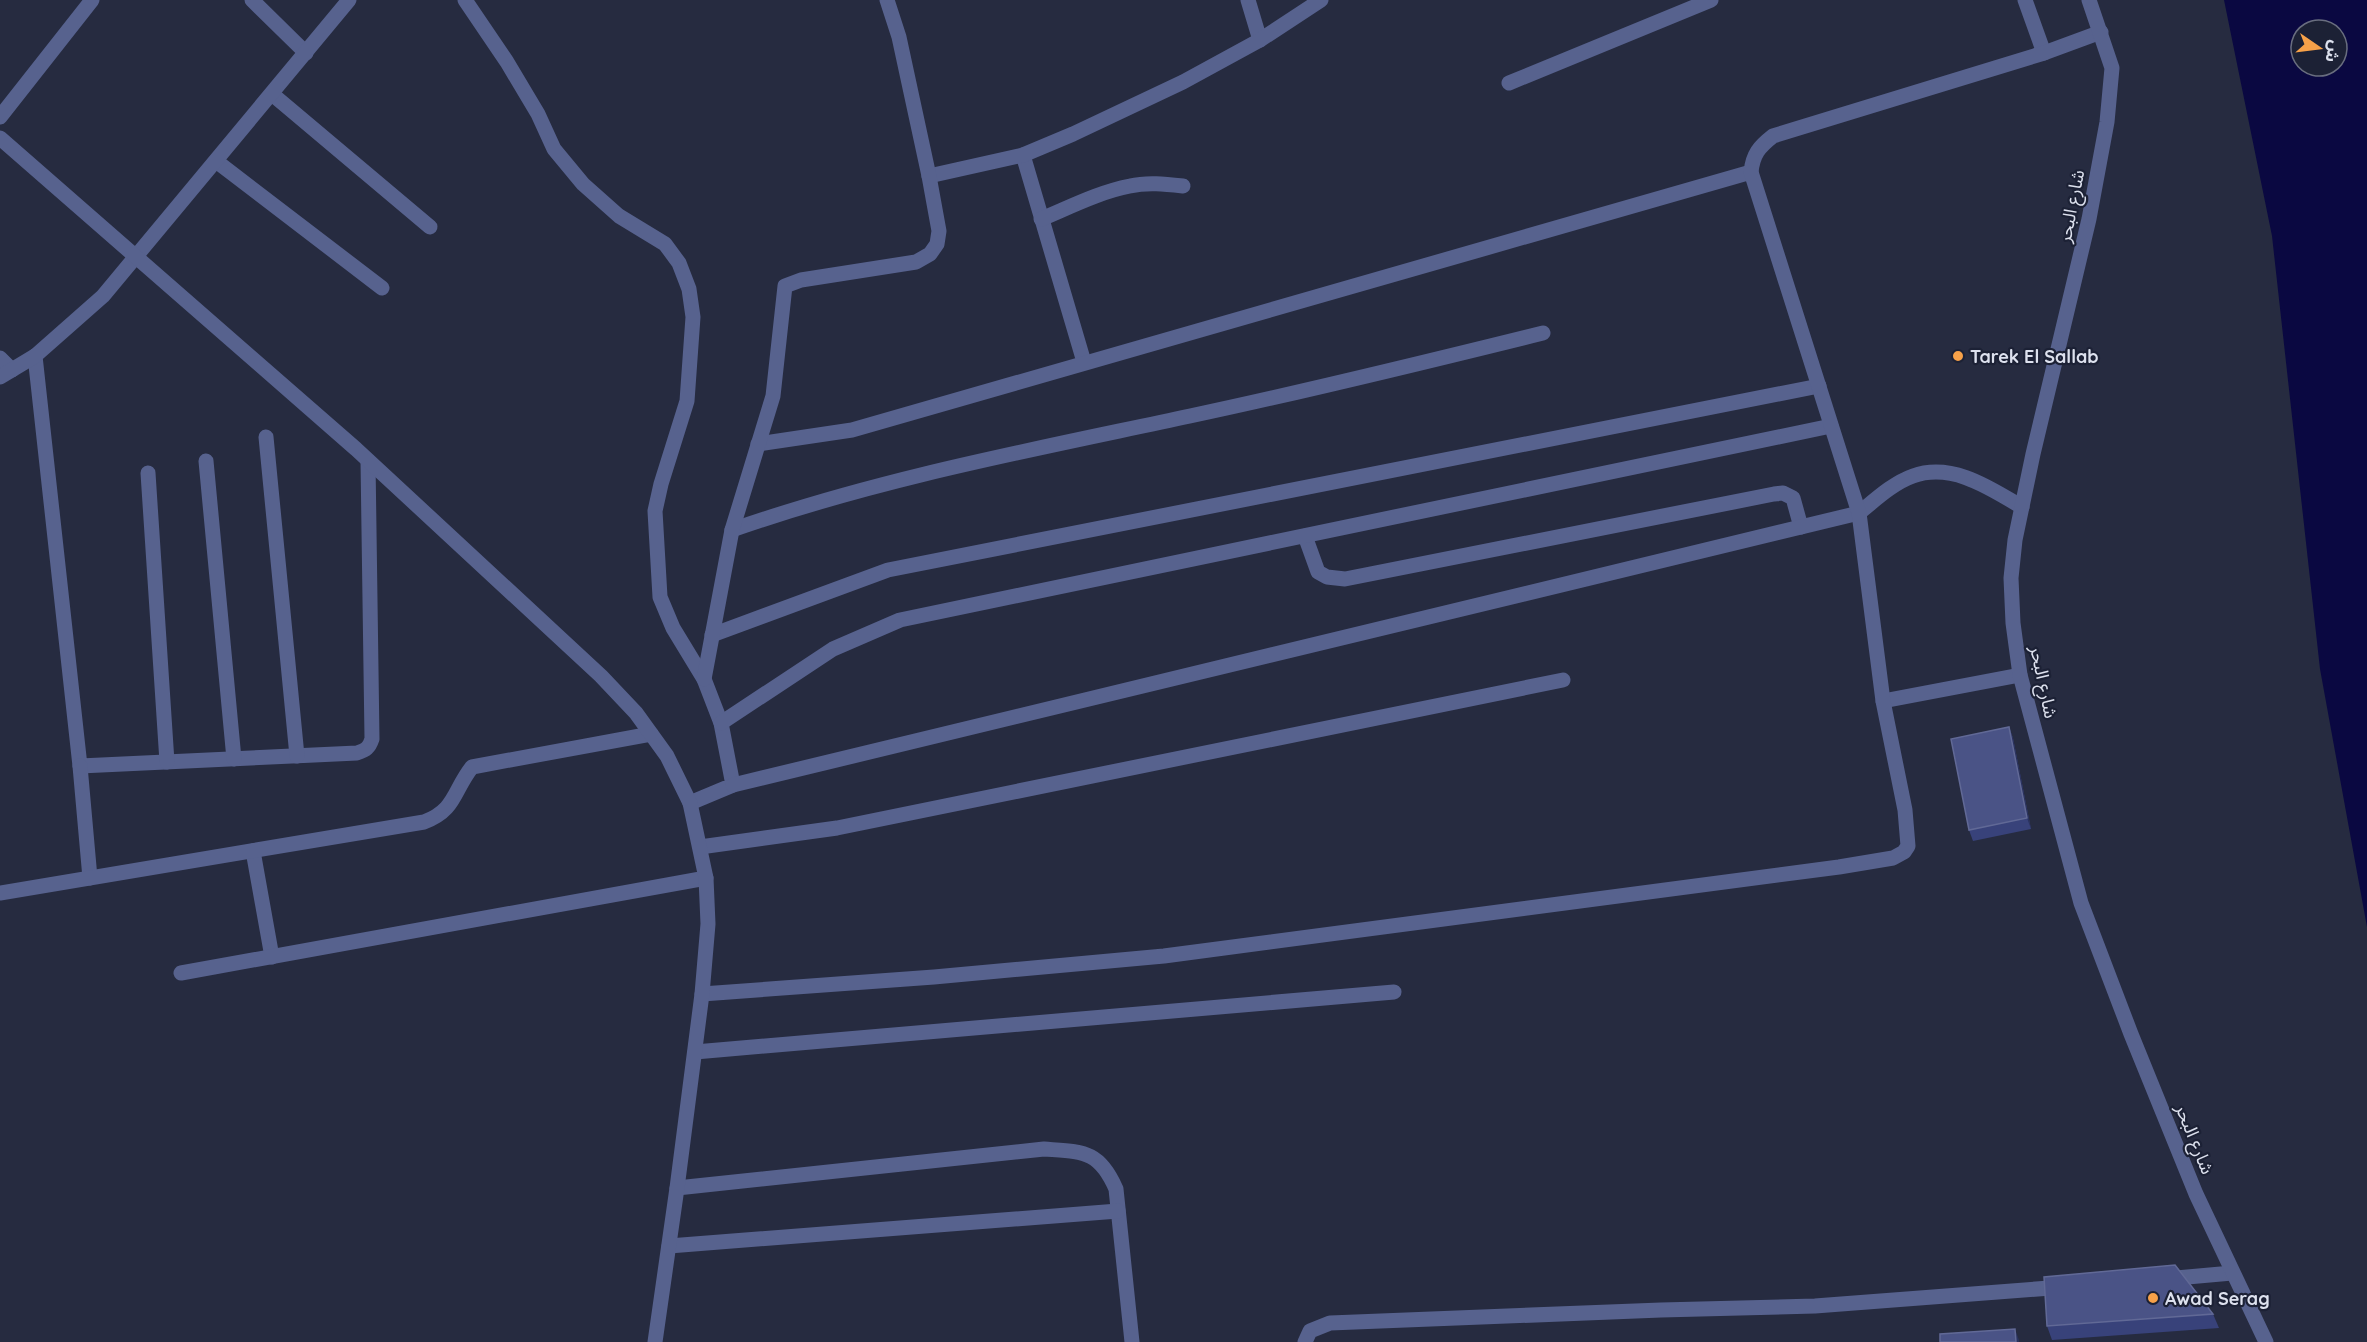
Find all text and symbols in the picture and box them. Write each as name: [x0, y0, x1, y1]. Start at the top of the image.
north arrow: [2289, 18, 2349, 78]
text: ش: [2321, 39, 2346, 65]
street label: شارع البحر: [2052, 168, 2092, 246]
place label: Tarek El Sallab: [1970, 345, 2099, 368]
marker: Tarek El Sallab: [1951, 349, 1965, 363]
street label: شارع البحر: [2022, 643, 2063, 721]
street label: شارع البحر: [2167, 1100, 2219, 1179]
place label: Awad Serag: [2165, 1287, 2270, 1310]
marker: Awad Serag: [2146, 1291, 2160, 1305]

